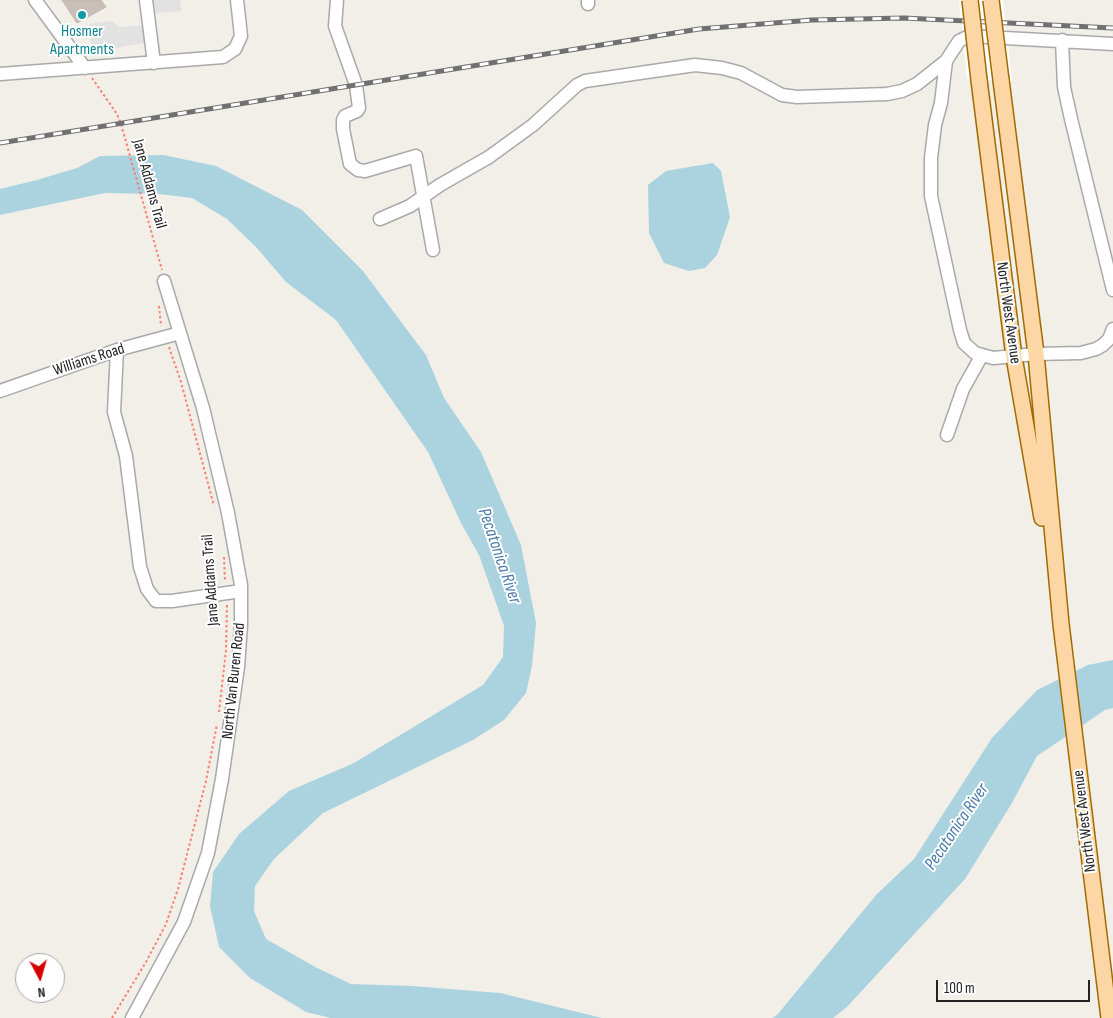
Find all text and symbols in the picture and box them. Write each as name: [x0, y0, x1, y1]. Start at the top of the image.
marker: Hosmer Apartments: [76, 9, 88, 21]
place label: Hosmer Apartments: [50, 22, 114, 60]
street label: Jane Addams Trail: [128, 137, 170, 231]
street label: North West Avenue: [991, 261, 1025, 365]
street label: Williams Road: [51, 339, 127, 381]
water label: Pecatonica River: [473, 505, 525, 607]
street label: Jane Addams Trail: [198, 534, 224, 626]
street label: North Van Buren Road: [218, 622, 250, 740]
street label: North West Avenue: [1069, 769, 1101, 873]
water label: Pecatonica River: [920, 780, 994, 874]
north arrow: [15, 953, 65, 1003]
scale bar: [938, 970, 1092, 1002]
text: 100 m: [944, 979, 975, 998]
text: N: [37, 984, 46, 1001]

